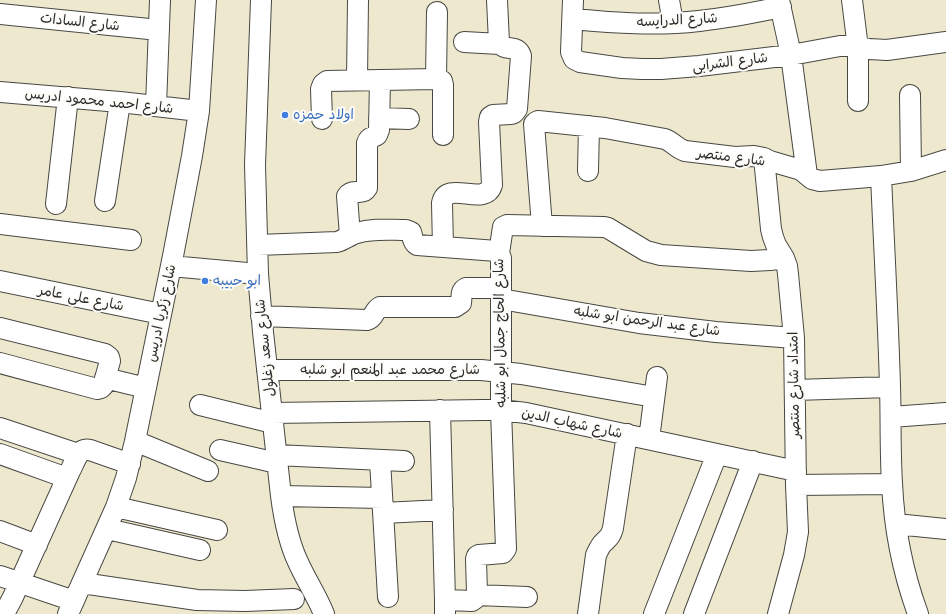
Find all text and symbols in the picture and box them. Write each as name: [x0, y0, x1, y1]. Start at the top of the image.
street label: شارع السادات: [39, 9, 121, 35]
street label: شارع الدرايسه: [636, 9, 718, 31]
street label: شارع الشرابى: [691, 49, 769, 75]
street label: شارع احمد محمود ادريس: [24, 85, 174, 117]
place label: اولاد حمزه: [293, 107, 354, 123]
marker: اولاد حمزه: [280, 110, 290, 120]
street label: شارع منتصر: [696, 144, 766, 170]
street label: شارع الحاج جمال ابو شلبه: [490, 258, 510, 408]
street label: شارع زكريا ادريس: [142, 263, 180, 363]
place label: ابو حبيبه: [213, 273, 261, 289]
marker: ابو حبيبه: [200, 276, 210, 286]
street label: شارع على عامر: [37, 281, 125, 315]
street label: شارع سعد زغلول: [252, 298, 278, 398]
street label: شارع عبد الرحمن ابو شلبه: [573, 302, 721, 340]
street label: امتداد شارع منتصر: [785, 331, 803, 439]
street label: شارع محمد عبد المنعم ابو شلبه: [300, 362, 480, 378]
street label: شارع شهاب الدين: [520, 404, 624, 442]

